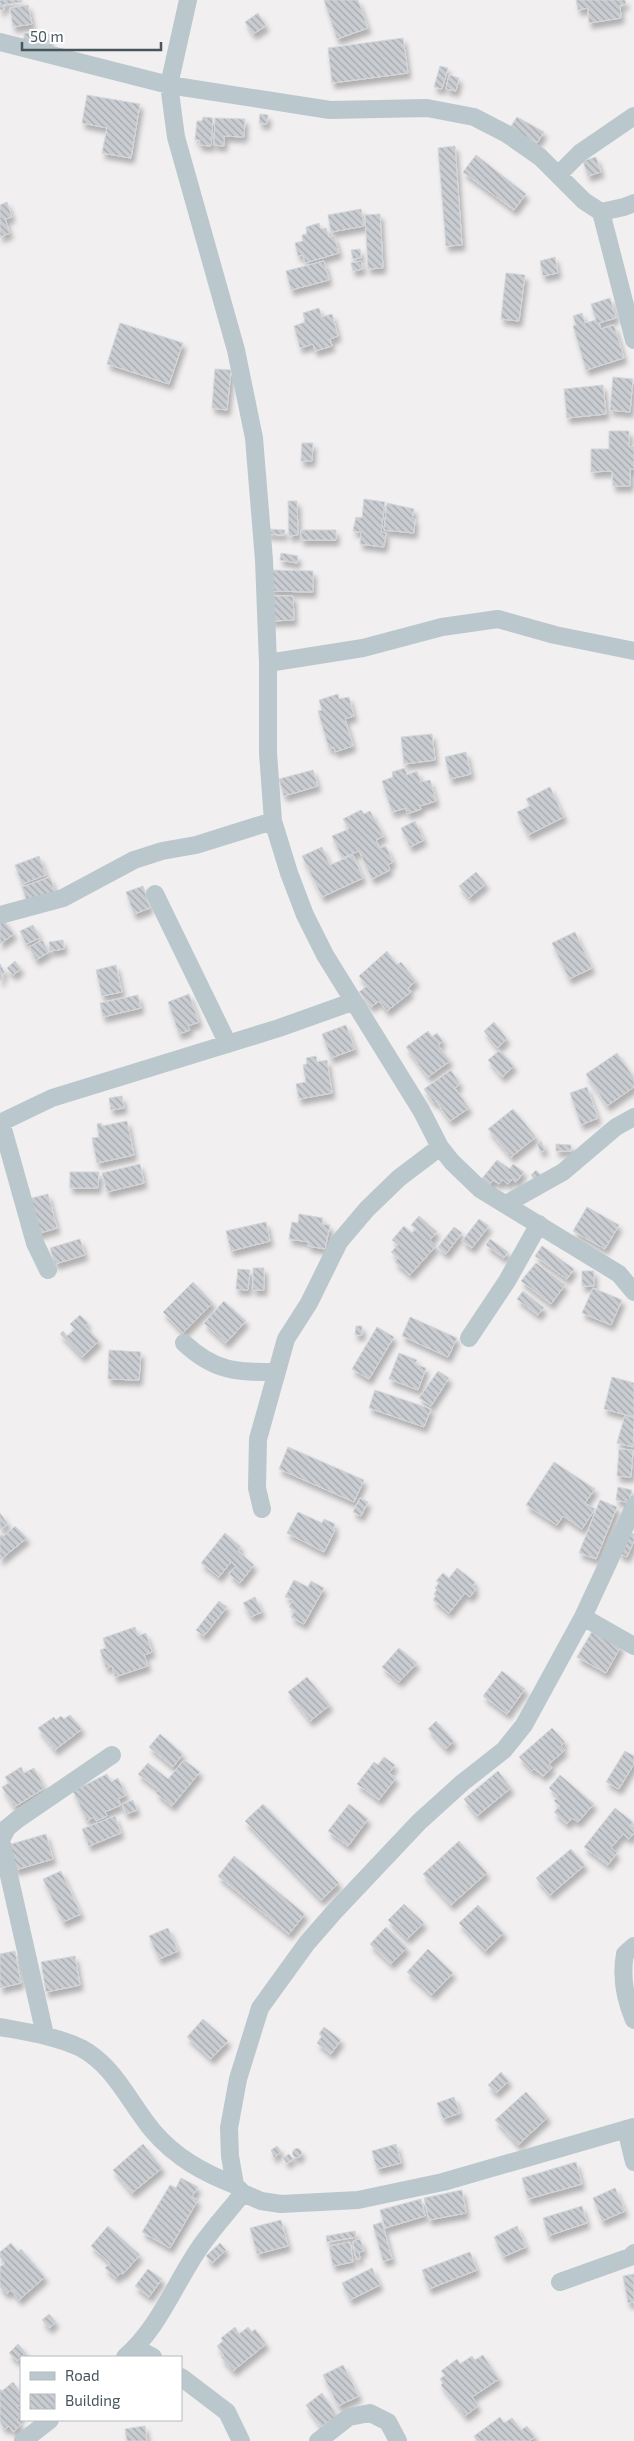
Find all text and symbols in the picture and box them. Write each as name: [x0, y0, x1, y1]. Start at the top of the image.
scale bar: [22, 20, 161, 52]
text: 50 m: [30, 27, 64, 45]
legend: [20, 2356, 182, 2421]
text: Road: [65, 2366, 100, 2384]
text: Building: [65, 2391, 121, 2409]

